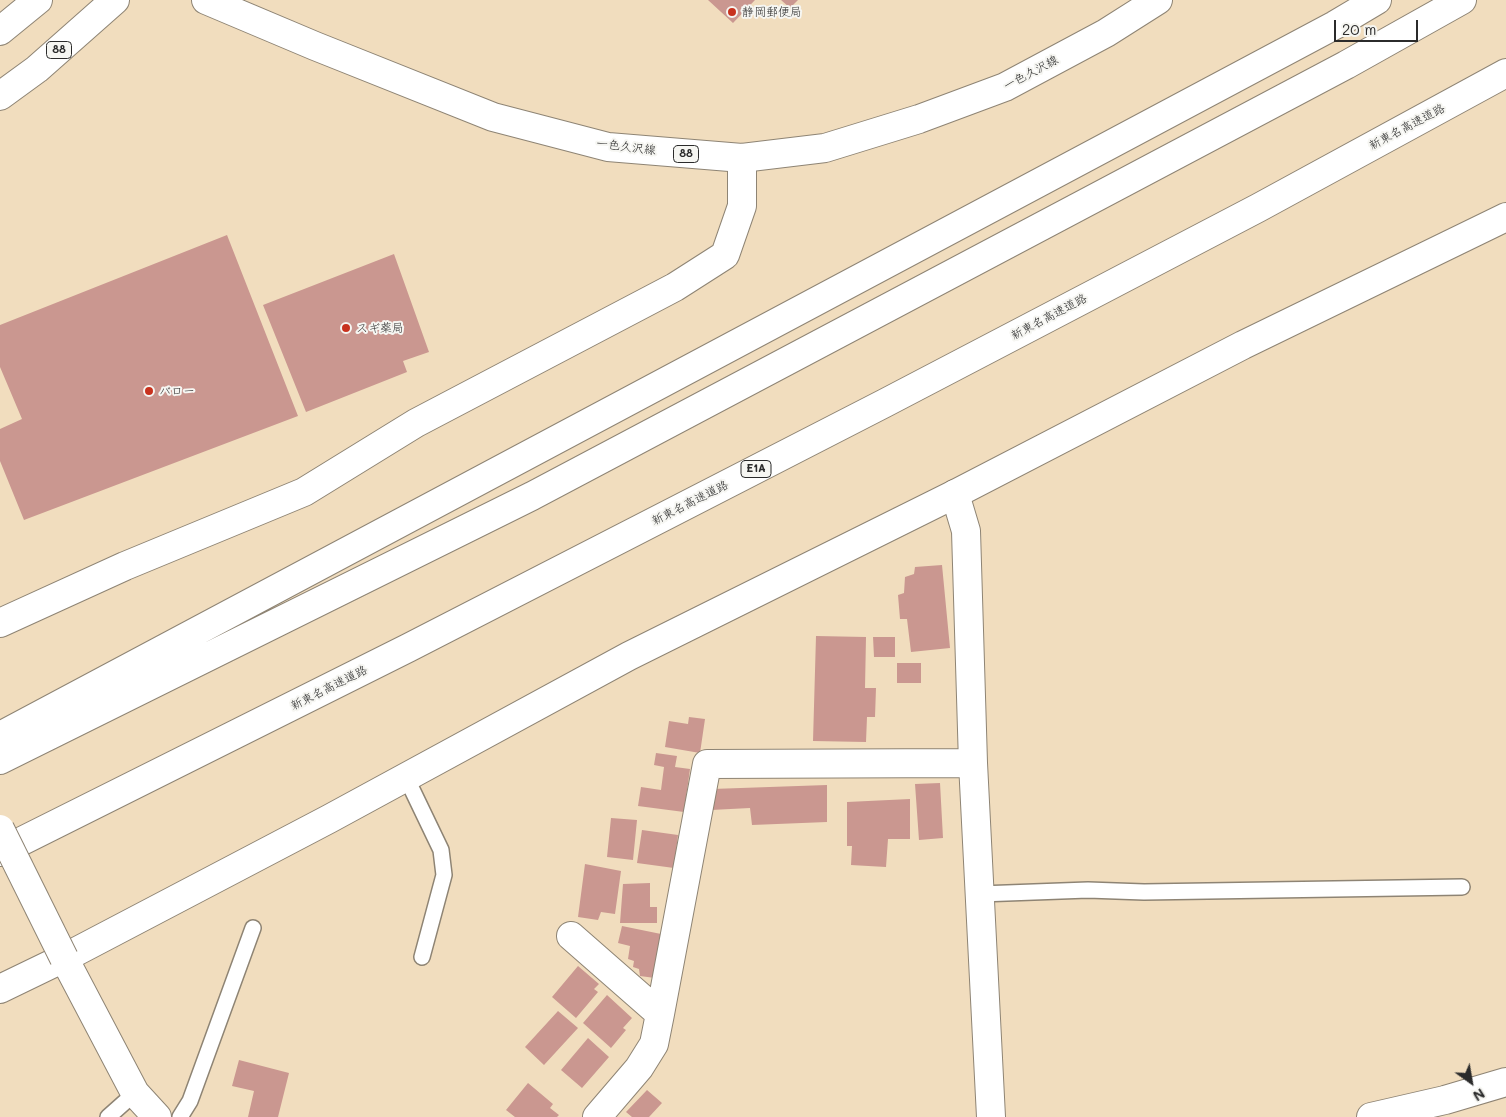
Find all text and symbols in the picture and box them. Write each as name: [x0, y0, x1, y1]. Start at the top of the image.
place label: 静岡郵便局: [742, 5, 802, 19]
marker: 静岡郵便局: [726, 6, 738, 18]
scale bar: [1336, 10, 1420, 42]
text: 20 m: [1342, 19, 1376, 39]
road number: 88: [46, 42, 72, 58]
street label: 一色久沢線: [1001, 53, 1061, 93]
street label: 新東名高速道路: [1367, 101, 1447, 153]
street label: 一色久沢線: [595, 136, 657, 158]
road number: 88: [674, 146, 698, 162]
street label: 新東名高速道路: [1009, 291, 1089, 343]
place label: スギ薬局: [356, 321, 404, 335]
marker: スギ薬局: [340, 322, 352, 334]
place label: バロー: [159, 384, 195, 398]
marker: バロー: [143, 385, 155, 397]
road number: E1A: [741, 460, 771, 478]
street label: 新東名高速道路: [649, 478, 731, 528]
street label: 新東名高速道路: [288, 663, 370, 713]
north arrow: [1446, 1057, 1496, 1107]
text: N: [1470, 1084, 1489, 1106]

